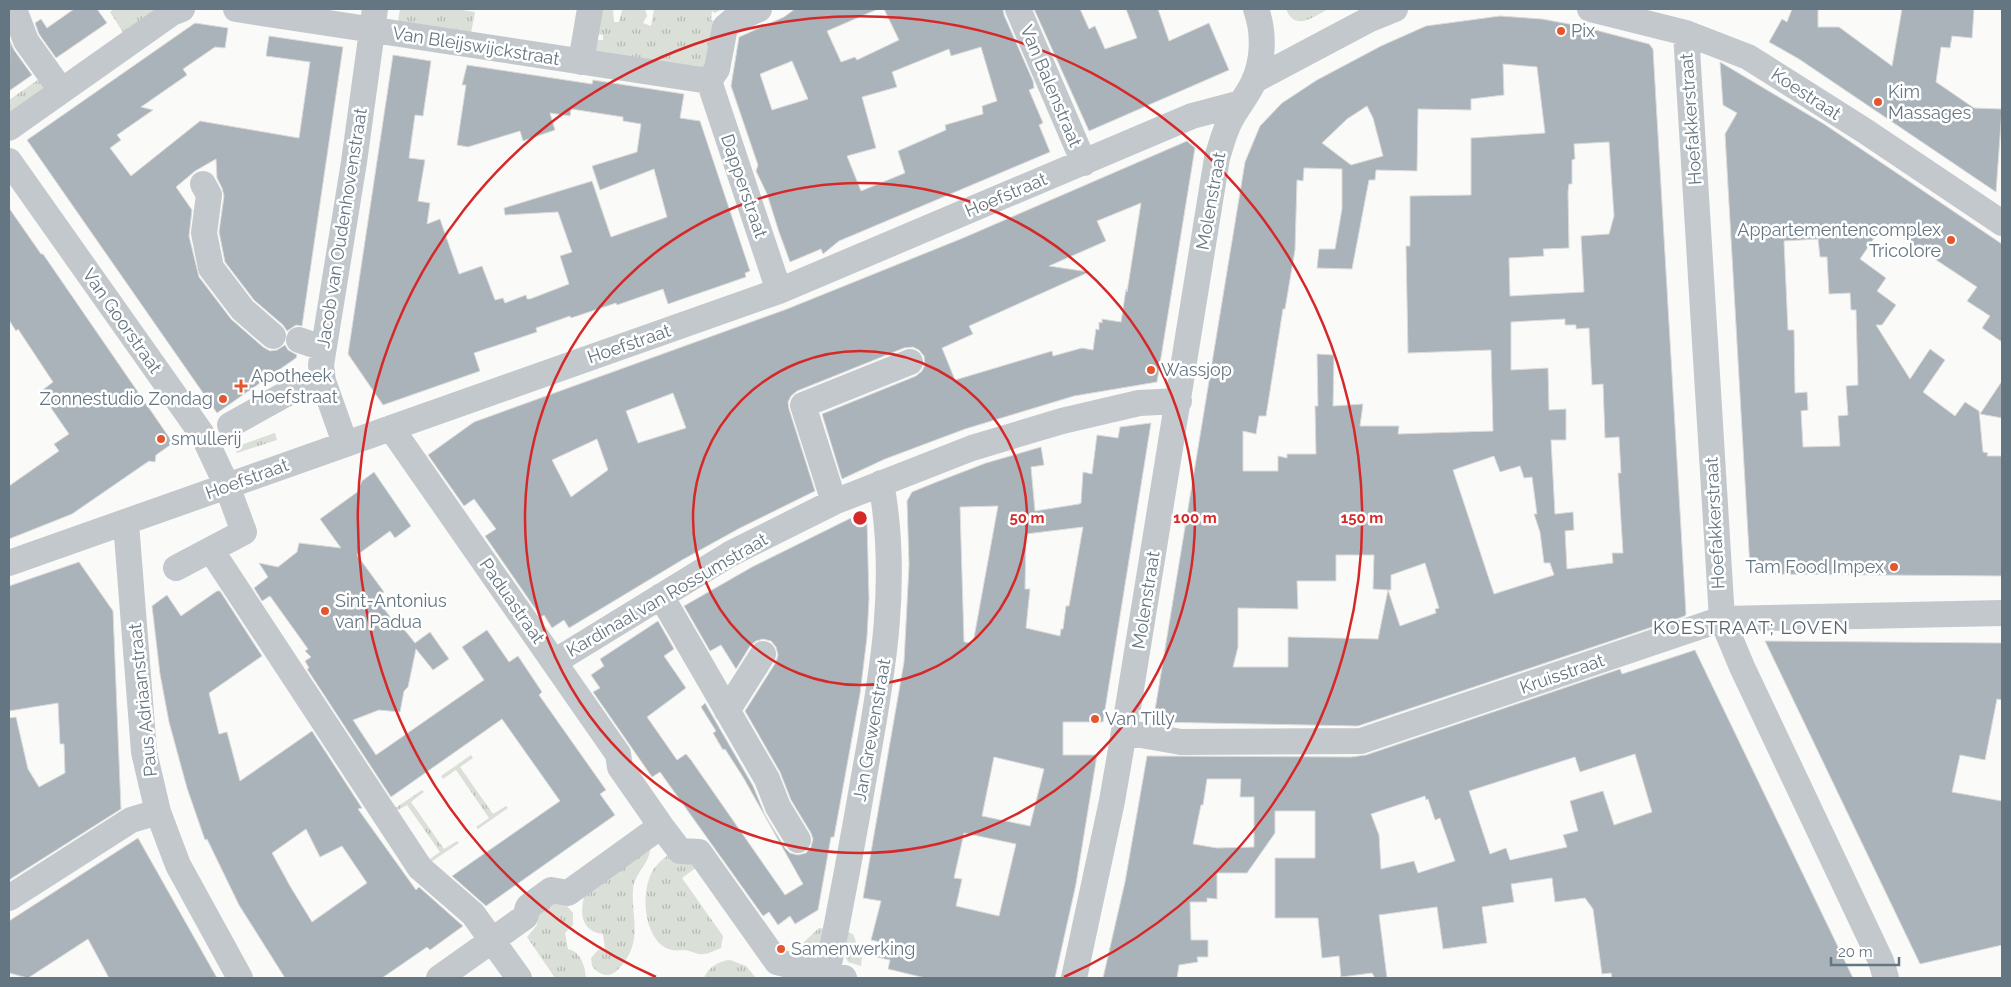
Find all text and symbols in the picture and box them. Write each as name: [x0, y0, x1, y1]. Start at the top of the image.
place label: Pix: [1571, 20, 1595, 41]
street label: Van Bleijswijckstraat: [391, 22, 561, 69]
street label: Van Balenstraat: [1016, 22, 1087, 150]
marker: Pix: [1555, 25, 1567, 37]
street label: Hoefakkerstraat: [1675, 52, 1706, 186]
street label: Koestraat: [1767, 63, 1845, 124]
place label: Kim Massages: [1888, 81, 1971, 123]
marker: Kim Massages: [1872, 96, 1884, 108]
street label: Jacob van Oudenhovenstraat: [312, 106, 371, 349]
street label: Dapperstraat: [717, 131, 772, 240]
street label: Molenstraat: [1192, 150, 1229, 251]
street label: Hoefstraat: [962, 168, 1050, 221]
place label: Appartementencomplex Tricolore: [1737, 219, 1941, 261]
marker: Appartementencomplex Tricolore: [1945, 234, 1957, 246]
street label: Van Goorstraat: [78, 264, 166, 377]
street label: Hoefstraat: [584, 319, 673, 368]
place label: Wassjop: [1161, 359, 1232, 380]
marker: Wassjop: [1145, 364, 1157, 376]
place label: Apotheek Hoefstraat: [251, 365, 338, 407]
marker: Apotheek Hoefstraat: [235, 380, 247, 392]
place label: Zonnestudio Zondag: [39, 388, 213, 409]
marker: Zonnestudio Zondag: [217, 393, 229, 405]
place label: smullerij: [171, 428, 242, 449]
marker: smullerij: [155, 433, 167, 445]
street label: Hoefstraat: [202, 454, 291, 503]
street label: Hoefakkerstraat: [1701, 457, 1728, 590]
centre of rings: [851, 509, 869, 527]
text: 50 m: [1009, 509, 1045, 527]
text: 100 m: [1173, 509, 1217, 527]
text: 150 m: [1341, 509, 1383, 527]
street label: Kardinaal van Rossumstraat: [562, 528, 771, 661]
street label: Molenstraat: [1127, 549, 1164, 650]
street label: Paduastraat: [475, 554, 549, 647]
place label: Tam Food Impex: [1745, 556, 1884, 577]
marker: Tam Food Impex: [1888, 561, 1900, 573]
place label: Sint-Antonius van Padua: [335, 590, 447, 632]
marker: Sint-Antonius van Padua: [319, 605, 331, 617]
district label: KOESTRAAT; LOVEN: [1653, 616, 1849, 638]
street label: Paus Adriaanstraat: [124, 622, 161, 778]
street label: Kruisstraat: [1517, 649, 1607, 698]
street label: Jan Grewenstraat: [849, 657, 894, 803]
place label: Van Tilly: [1105, 708, 1175, 729]
marker: Van Tilly: [1089, 713, 1101, 725]
scale bar: [1831, 934, 1898, 966]
place label: Samenwerking: [791, 938, 915, 959]
marker: Samenwerking: [775, 943, 787, 955]
text: 20 m: [1838, 943, 1873, 961]

